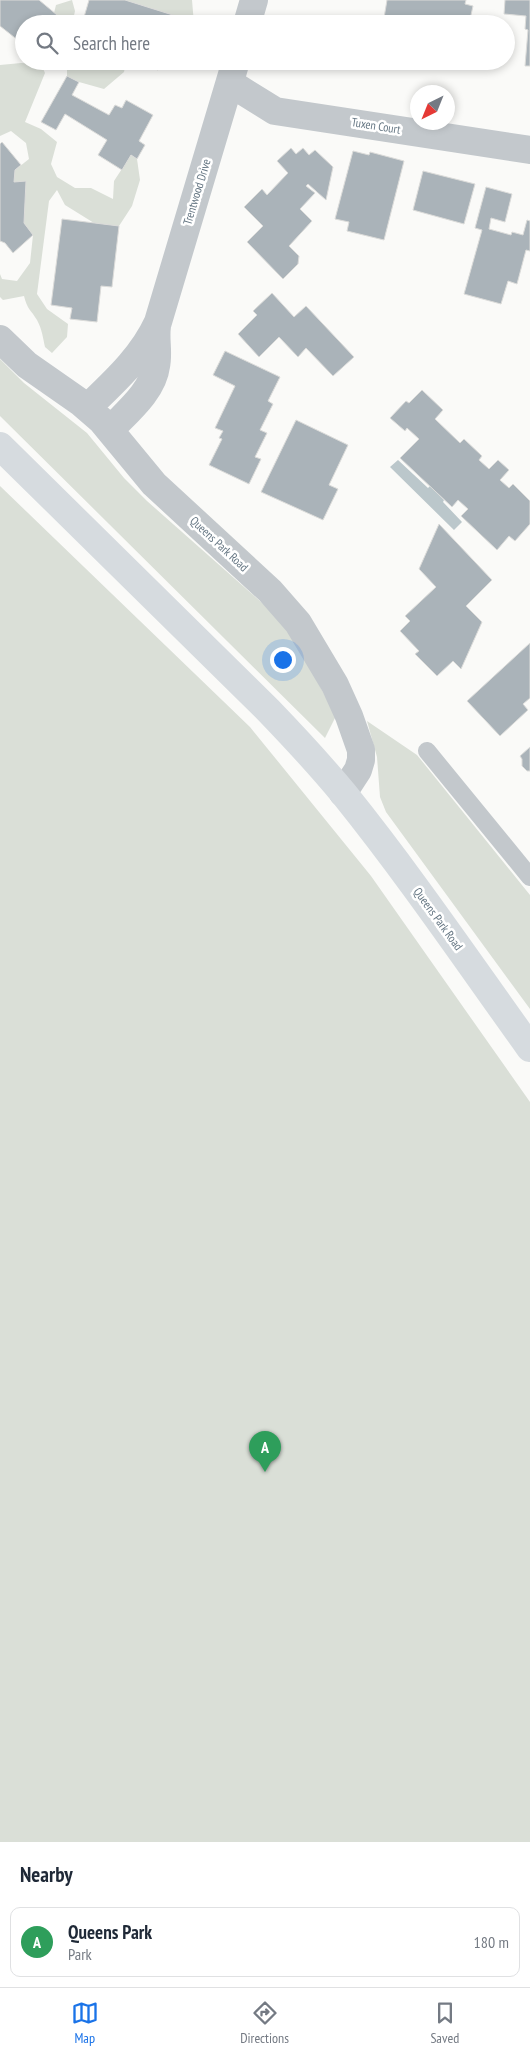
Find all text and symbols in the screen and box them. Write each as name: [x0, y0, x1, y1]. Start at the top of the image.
search box: [15, 15, 515, 70]
icon: search: [33, 29, 61, 57]
text: Search here: [73, 31, 150, 55]
north arrow: [410, 85, 455, 130]
street label: Tuxen Court: [350, 114, 402, 137]
street label: Trentwood Drive: [179, 157, 214, 227]
street label: Queens Park Road: [187, 513, 252, 574]
your location: [270, 647, 296, 673]
street label: Queens Park Road: [411, 884, 466, 953]
pin: A: [249, 1431, 281, 1472]
text: Nearby: [20, 1861, 73, 1888]
text: Queens Park: [68, 1920, 152, 1944]
text: A: [33, 1932, 41, 1952]
text: 180 m: [474, 1932, 509, 1952]
text: Park: [68, 1944, 92, 1964]
tab: Map: [71, 1999, 99, 2047]
tab: Directions: [240, 1999, 289, 2047]
tab: Saved: [430, 1999, 459, 2047]

